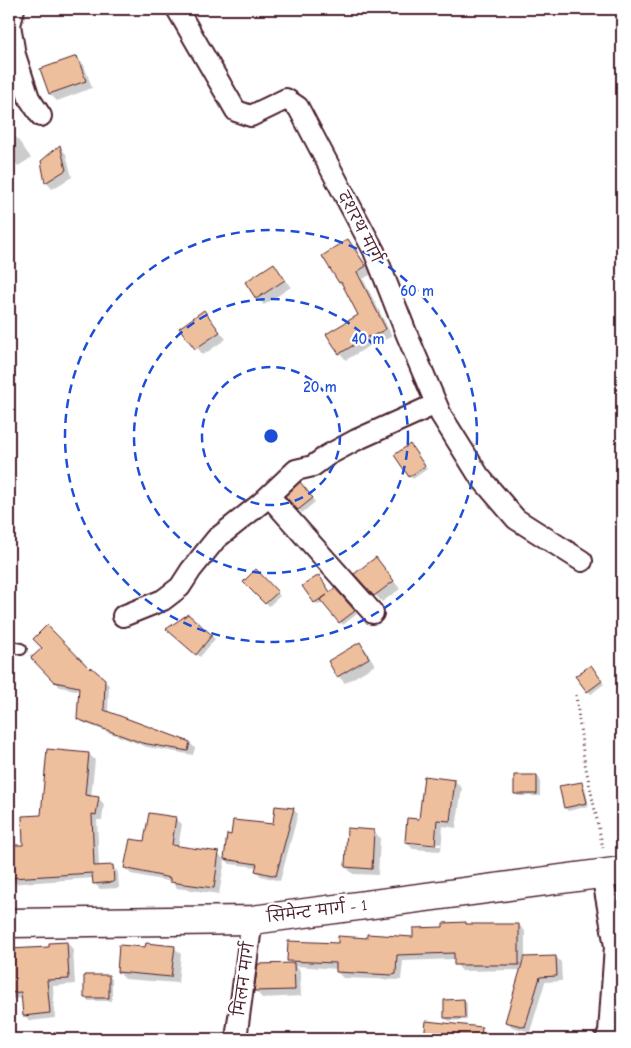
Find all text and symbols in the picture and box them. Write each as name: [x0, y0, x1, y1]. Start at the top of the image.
street label: दशरथ मार्ग: [334, 186, 389, 266]
text: 60 m: [400, 282, 434, 300]
text: 40 m: [352, 330, 385, 348]
text: 20 m: [303, 378, 337, 396]
centre of rings: [262, 427, 280, 445]
street label: सिमेन्ट मार्ग - 1: [264, 893, 368, 926]
street label: मिलन मार्ग: [227, 940, 258, 1018]

